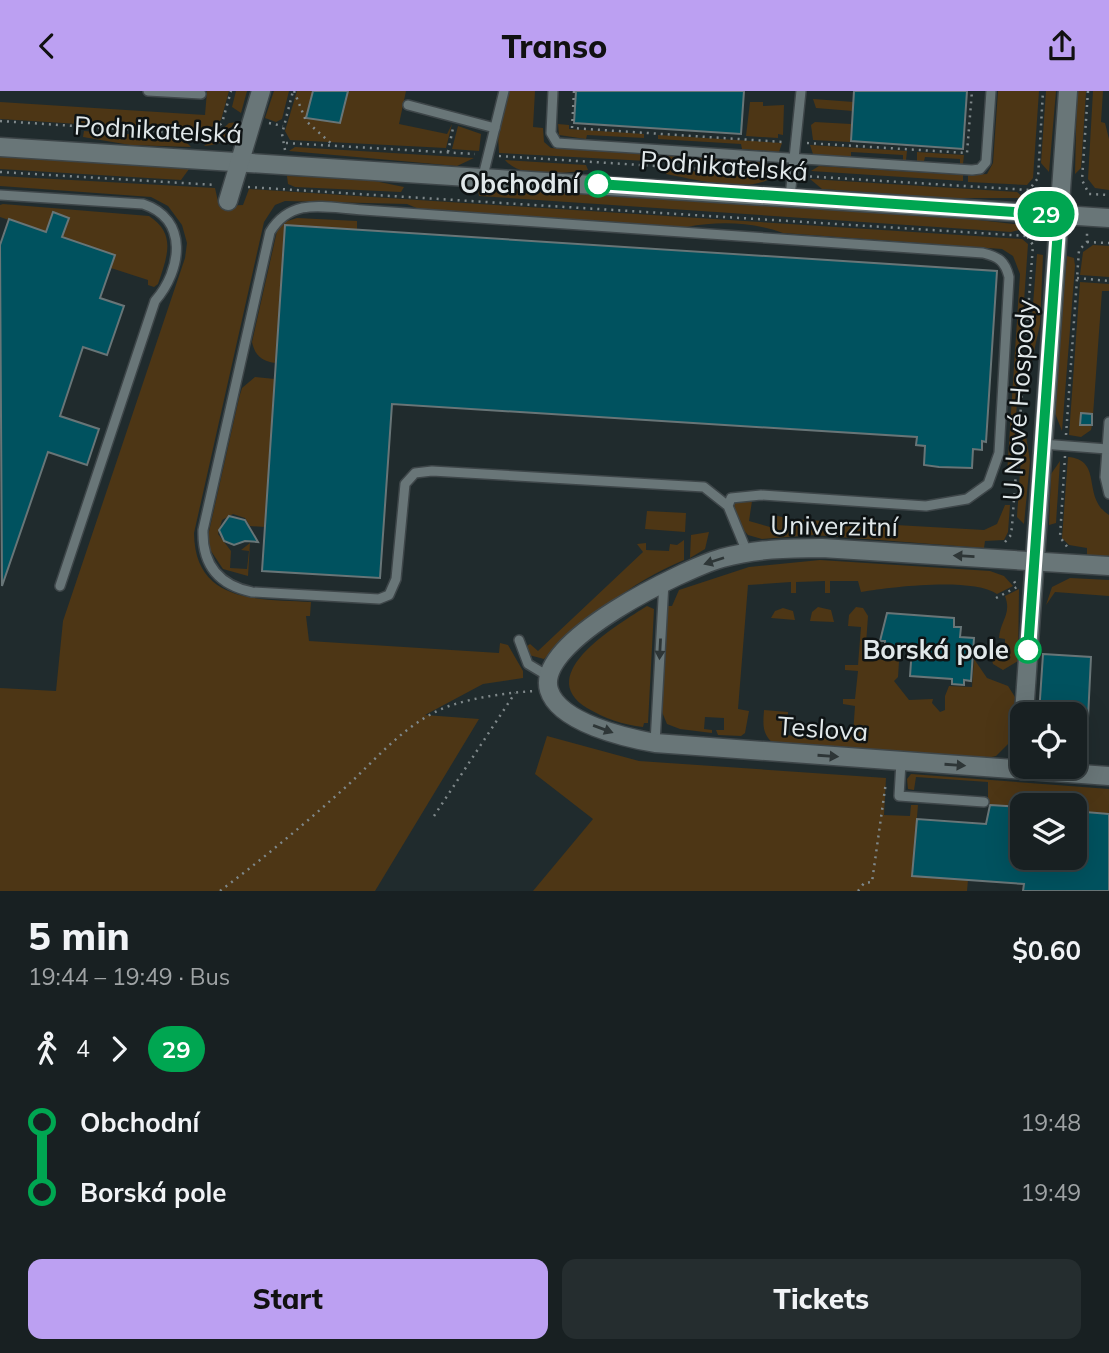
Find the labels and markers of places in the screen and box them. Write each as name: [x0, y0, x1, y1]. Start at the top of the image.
place label: Obchodní: [460, 167, 581, 200]
marker: Obchodní: [585, 171, 611, 197]
place label: Borská pole: [862, 633, 1009, 666]
marker: Borská pole: [1015, 637, 1041, 663]

